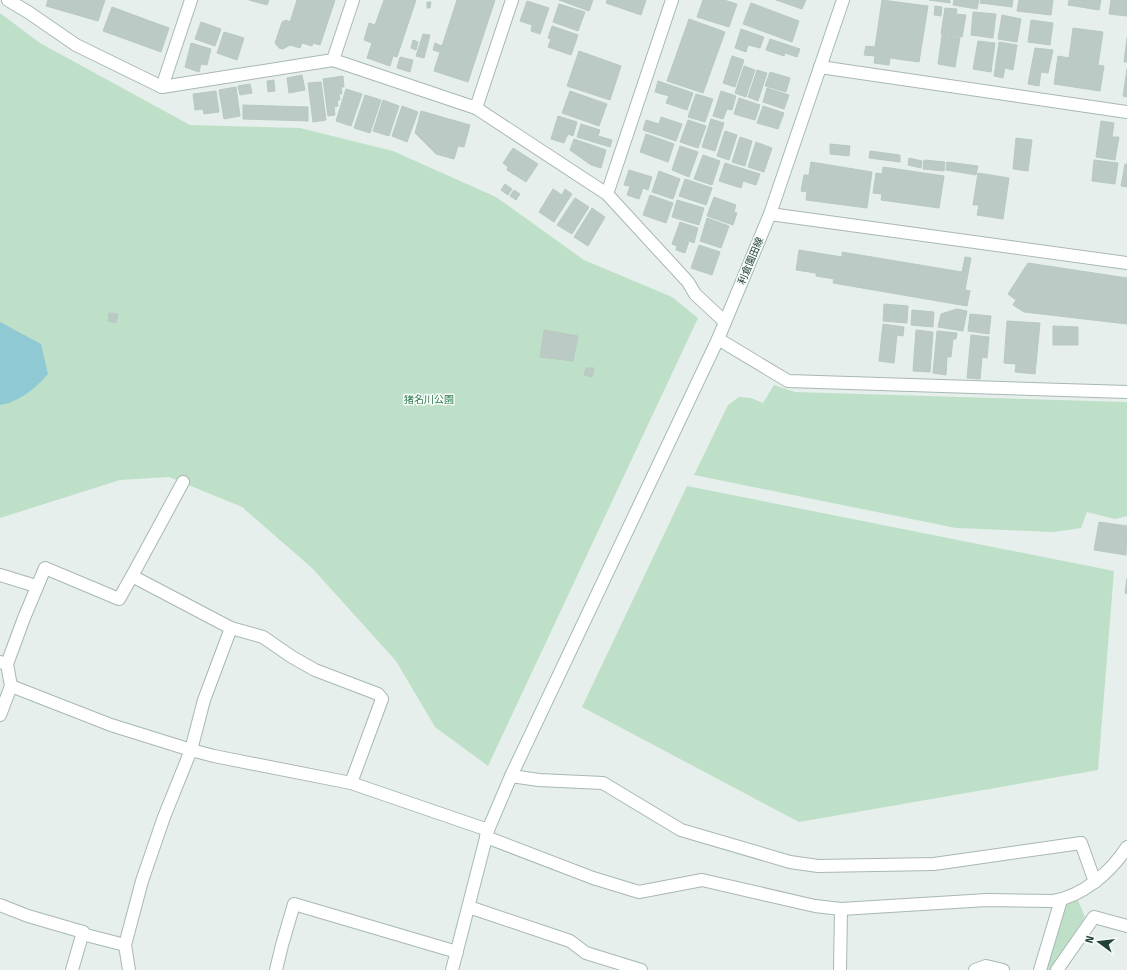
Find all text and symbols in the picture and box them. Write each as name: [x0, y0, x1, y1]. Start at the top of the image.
street label: 利倉園田線: [736, 236, 766, 286]
park label: 猪名川公園: [404, 394, 454, 406]
north arrow: [1079, 922, 1119, 962]
text: N: [1083, 934, 1097, 945]

